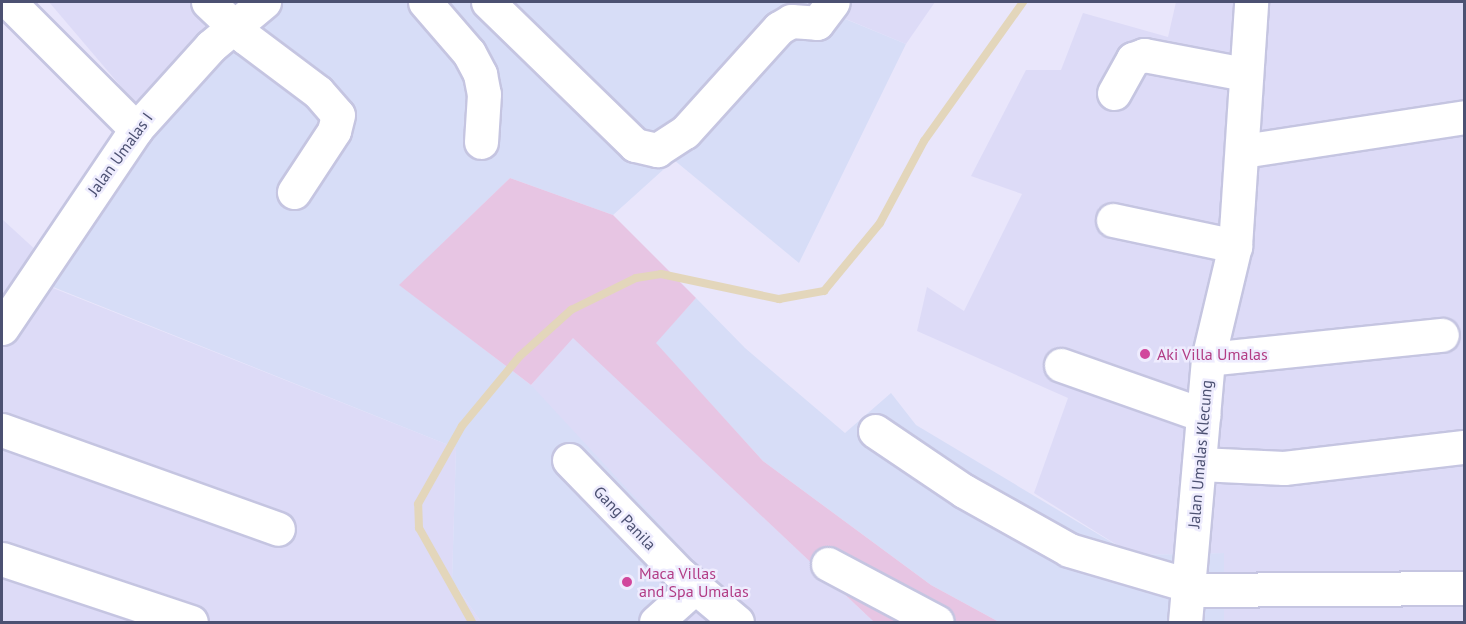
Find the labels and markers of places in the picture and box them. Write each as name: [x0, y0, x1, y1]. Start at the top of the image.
place label: Aki Villa Umalas: [1157, 344, 1268, 364]
marker: Aki Villa Umalas: [1138, 347, 1152, 361]
place label: Maca Villas and Spa Umalas: [639, 563, 749, 601]
marker: Maca Villas and Spa Umalas: [620, 575, 634, 589]

